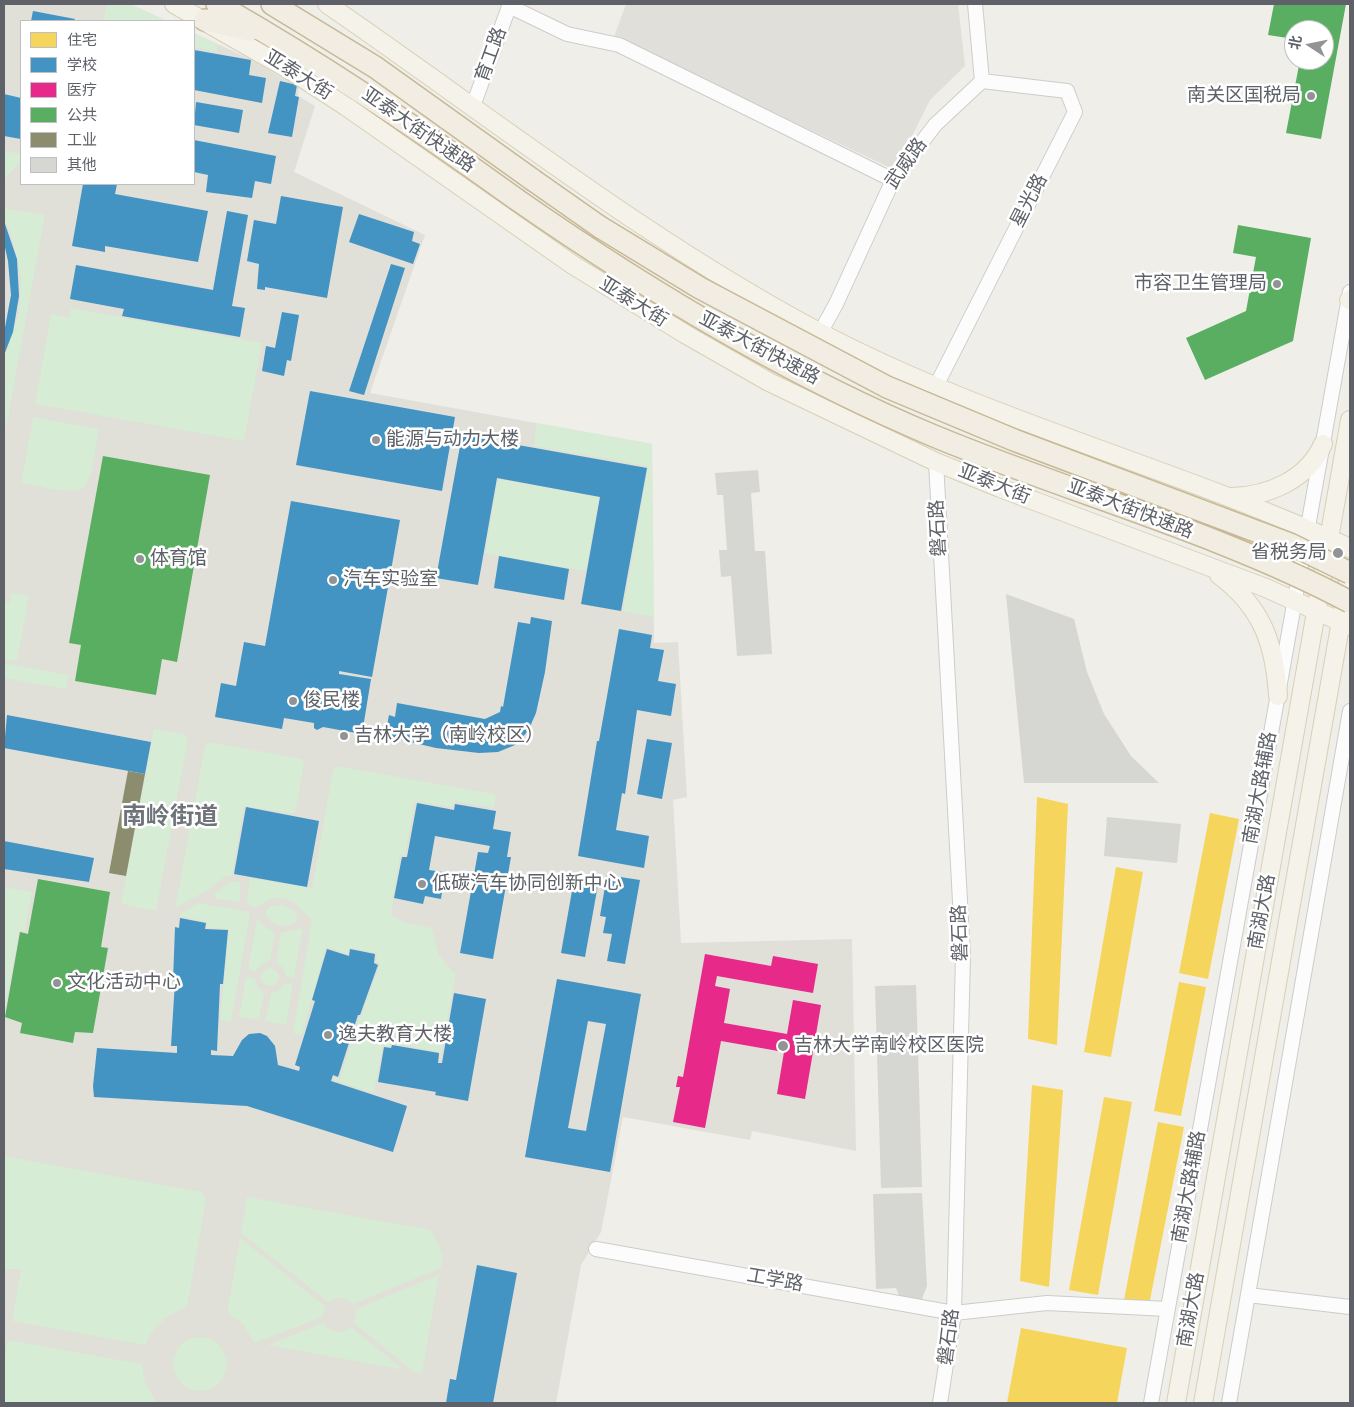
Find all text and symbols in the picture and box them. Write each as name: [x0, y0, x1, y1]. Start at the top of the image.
legend: [20, 20, 195, 185]
north arrow: [1284, 20, 1334, 70]
street label: 育工路: [472, 24, 512, 86]
text: 住宅: [67, 28, 97, 51]
text: 北: [1283, 33, 1306, 51]
street label: 亚泰大街: [260, 46, 336, 106]
text: 学校: [67, 53, 97, 76]
text: 医疗: [67, 78, 97, 101]
street label: 亚泰大街快速路: [357, 84, 479, 178]
place label: 南关区国税局: [1187, 85, 1301, 107]
marker: 南关区国税局: [1305, 90, 1317, 102]
text: 公共: [67, 103, 97, 126]
text: 工业: [67, 128, 97, 151]
street label: 武威路: [881, 134, 933, 194]
text: 其他: [67, 153, 97, 176]
street label: 星光路: [1007, 170, 1053, 232]
street label: 亚泰大街: [595, 273, 671, 333]
place label: 市容卫生管理局: [1134, 273, 1267, 295]
marker: 市容卫生管理局: [1271, 278, 1283, 290]
street label: 亚泰大街快速路: [695, 308, 823, 390]
place label: 能源与动力大楼: [386, 429, 519, 451]
marker: 能源与动力大楼: [370, 434, 382, 446]
street label: 亚泰大街: [954, 460, 1034, 510]
street label: 亚泰大街快速路: [1064, 476, 1196, 544]
street label: 磐石路: [926, 499, 952, 557]
place label: 省税务局: [1251, 542, 1327, 564]
marker: 省税务局: [1331, 546, 1345, 560]
place label: 体育馆: [150, 548, 207, 570]
marker: 体育馆: [134, 553, 146, 565]
place label: 汽车实验室: [343, 569, 438, 591]
marker: 汽车实验室: [327, 574, 339, 586]
place label: 俊民楼: [303, 690, 360, 712]
marker: 俊民楼: [287, 695, 299, 707]
place label: 吉林大学（南岭校区）: [354, 725, 544, 747]
marker: 吉林大学（南岭校区）: [338, 730, 350, 742]
street label: 南湖大路辅路: [1240, 730, 1282, 846]
district label: 南岭街道: [122, 804, 218, 832]
place label: 低碳汽车协同创新中心: [432, 873, 622, 895]
street label: 南湖大路: [1245, 873, 1281, 951]
marker: 低碳汽车协同创新中心: [416, 878, 428, 890]
street label: 磐石路: [949, 904, 973, 962]
place label: 文化活动中心: [67, 972, 181, 994]
marker: 文化活动中心: [51, 977, 63, 989]
place label: 逸夫教育大楼: [338, 1024, 452, 1046]
marker: 逸夫教育大楼: [322, 1029, 334, 1041]
place label: 吉林大学南岭校区医院: [794, 1035, 984, 1057]
marker: 吉林大学南岭校区医院: [776, 1039, 790, 1053]
street label: 南湖大路辅路: [1169, 1129, 1211, 1245]
street label: 工学路: [745, 1265, 805, 1297]
street label: 南湖大路: [1174, 1271, 1210, 1349]
street label: 磐石路: [935, 1307, 965, 1367]

